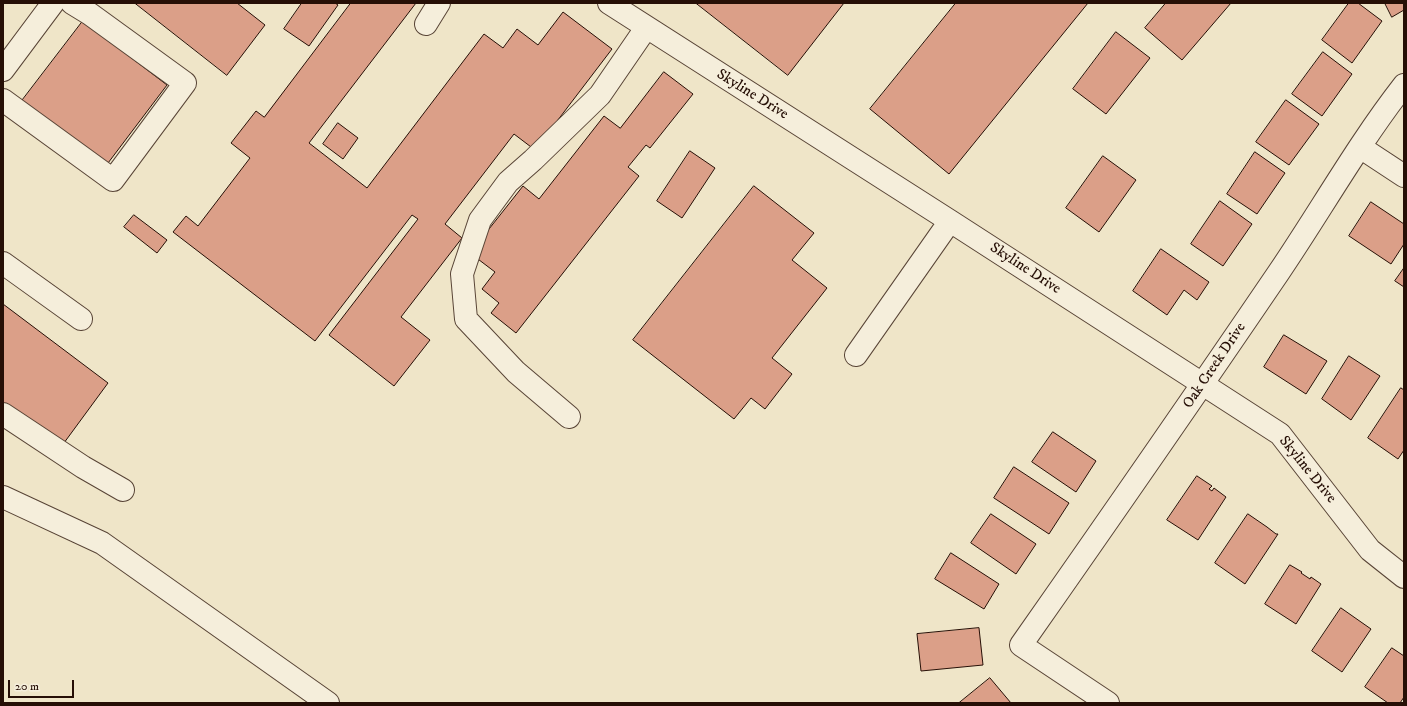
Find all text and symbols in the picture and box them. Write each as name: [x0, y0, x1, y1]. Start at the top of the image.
street label: Skyline Drive: [713, 66, 791, 124]
street label: Skyline Drive: [986, 239, 1064, 299]
street label: Oak Creek Drive: [1180, 320, 1250, 412]
street label: Skyline Drive: [1274, 433, 1340, 507]
scale bar: [10, 672, 76, 698]
text: 20 m: [15, 679, 39, 694]

